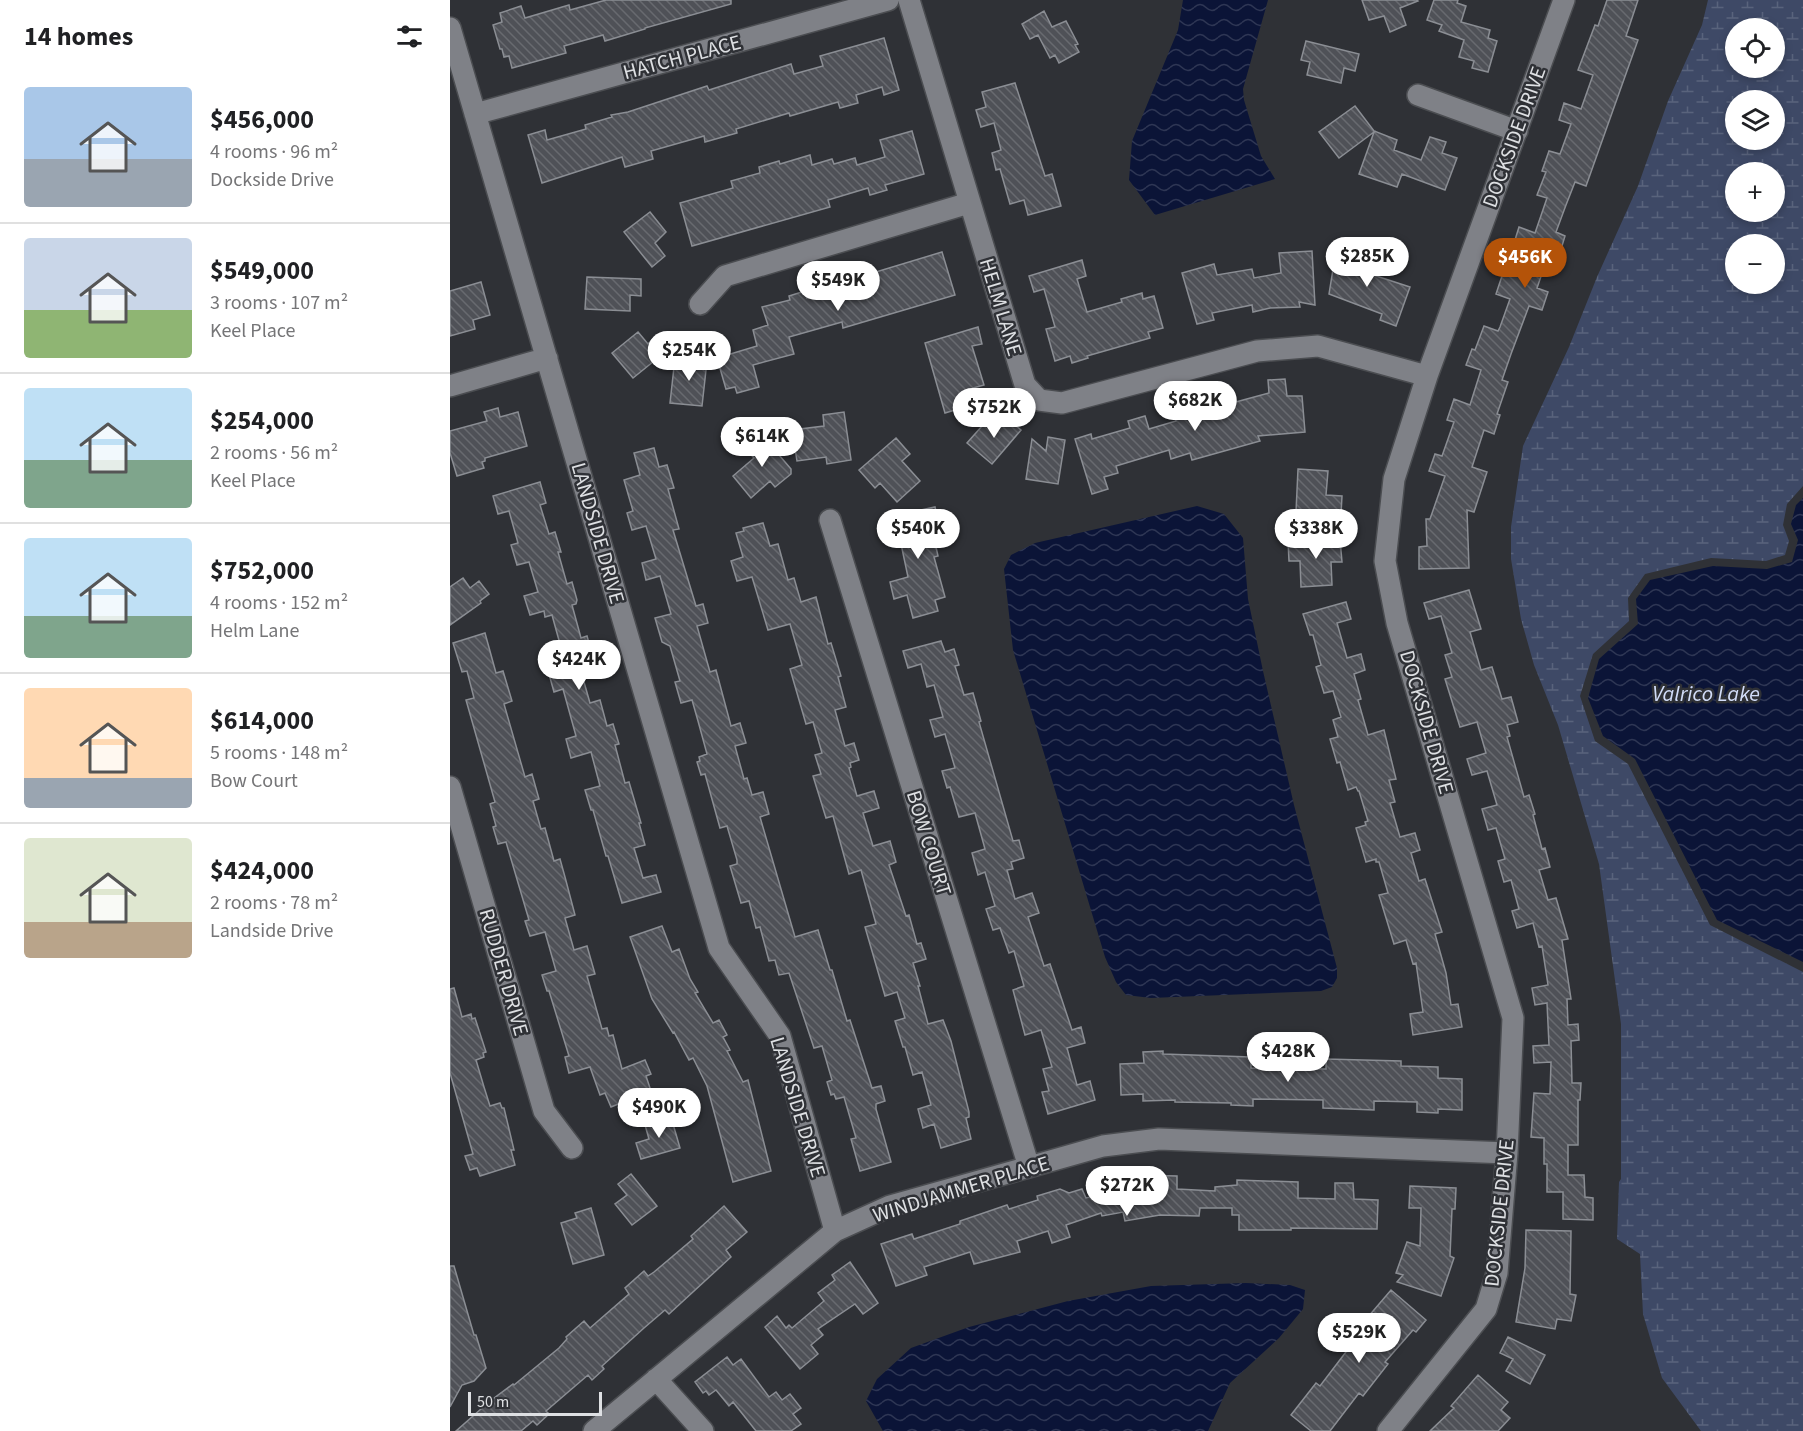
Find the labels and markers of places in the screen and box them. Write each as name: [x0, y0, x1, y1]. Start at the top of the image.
pin: $285K: [1325, 237, 1409, 288]
pin: $456K: [1483, 238, 1567, 289]
pin: $549K: [796, 261, 880, 312]
pin: $254K: [647, 331, 731, 382]
pin: $682K: [1153, 381, 1237, 432]
pin: $752K: [952, 388, 1036, 439]
pin: $614K: [720, 417, 804, 468]
pin: $540K: [876, 509, 960, 560]
pin: $338K: [1274, 509, 1358, 560]
pin: $424K: [537, 640, 621, 691]
pin: $428K: [1246, 1032, 1330, 1083]
pin: $490K: [617, 1088, 701, 1139]
pin: $272K: [1085, 1166, 1169, 1217]
pin: $529K: [1317, 1313, 1401, 1364]

